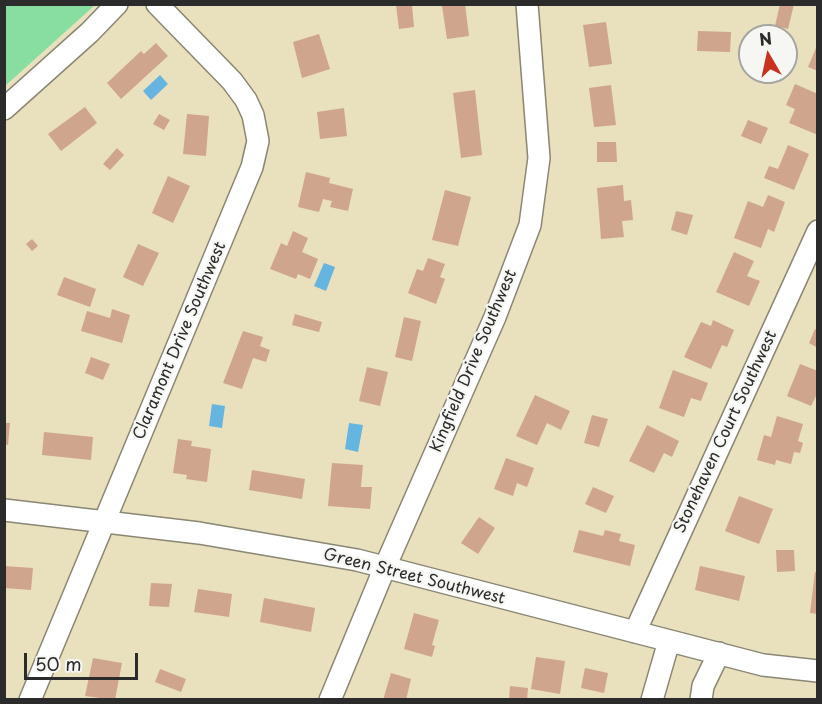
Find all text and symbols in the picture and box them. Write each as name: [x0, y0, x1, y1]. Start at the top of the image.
north arrow: [738, 24, 798, 84]
text: N: [757, 25, 774, 51]
street label: Claramont Drive Southwest: [130, 239, 230, 443]
street label: Kingfield Drive Southwest: [427, 267, 521, 455]
street label: Stonehaven Court Southwest: [671, 328, 781, 536]
street label: Green Street Southwest: [321, 545, 507, 609]
scale bar: [27, 641, 141, 679]
text: 50 m: [35, 650, 82, 677]

